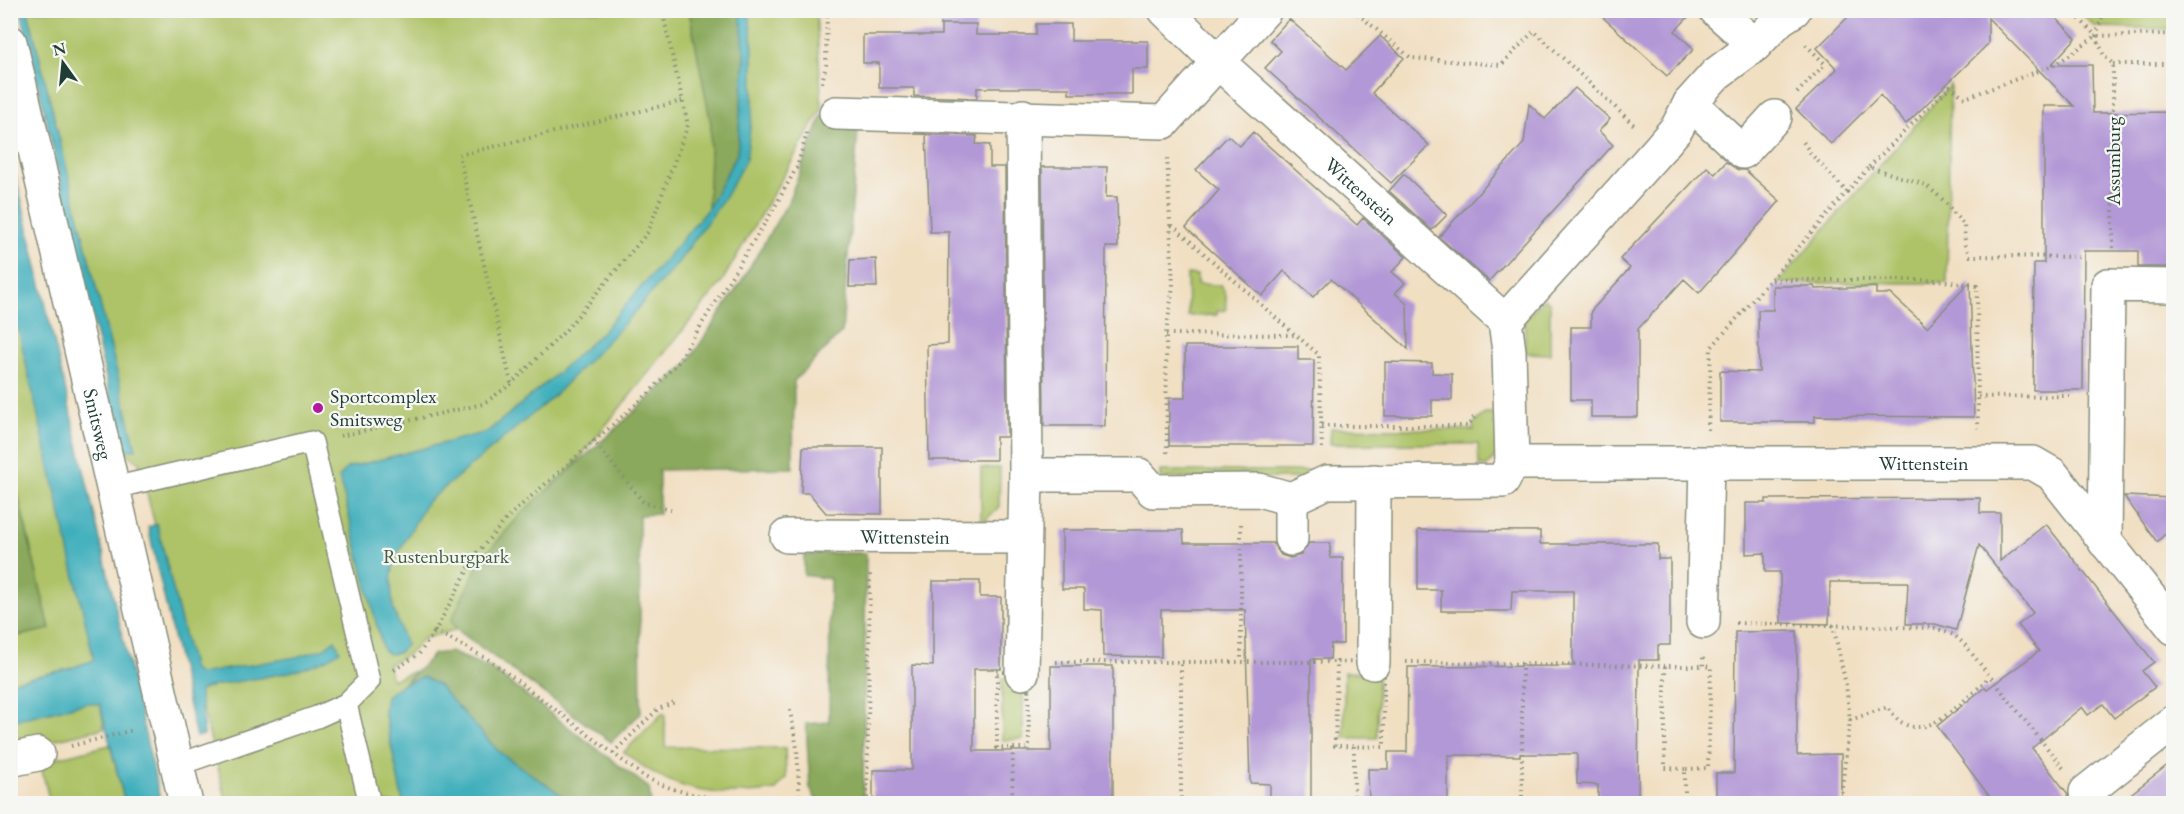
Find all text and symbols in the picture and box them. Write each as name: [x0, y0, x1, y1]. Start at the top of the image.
north arrow: [33, 33, 93, 93]
text: N: [50, 37, 68, 61]
street label: Assumburg: [2100, 116, 2126, 207]
street label: Wittenstein: [1319, 151, 1403, 231]
place label: Sportcomplex Smitsweg: [330, 383, 437, 432]
street label: Smitsweg: [77, 386, 119, 462]
marker: Sportcomplex Smitsweg: [311, 401, 325, 415]
street label: Wittenstein: [1879, 450, 1969, 476]
street label: Wittenstein: [860, 523, 950, 550]
park label: Rustenburgpark: [383, 543, 510, 569]

